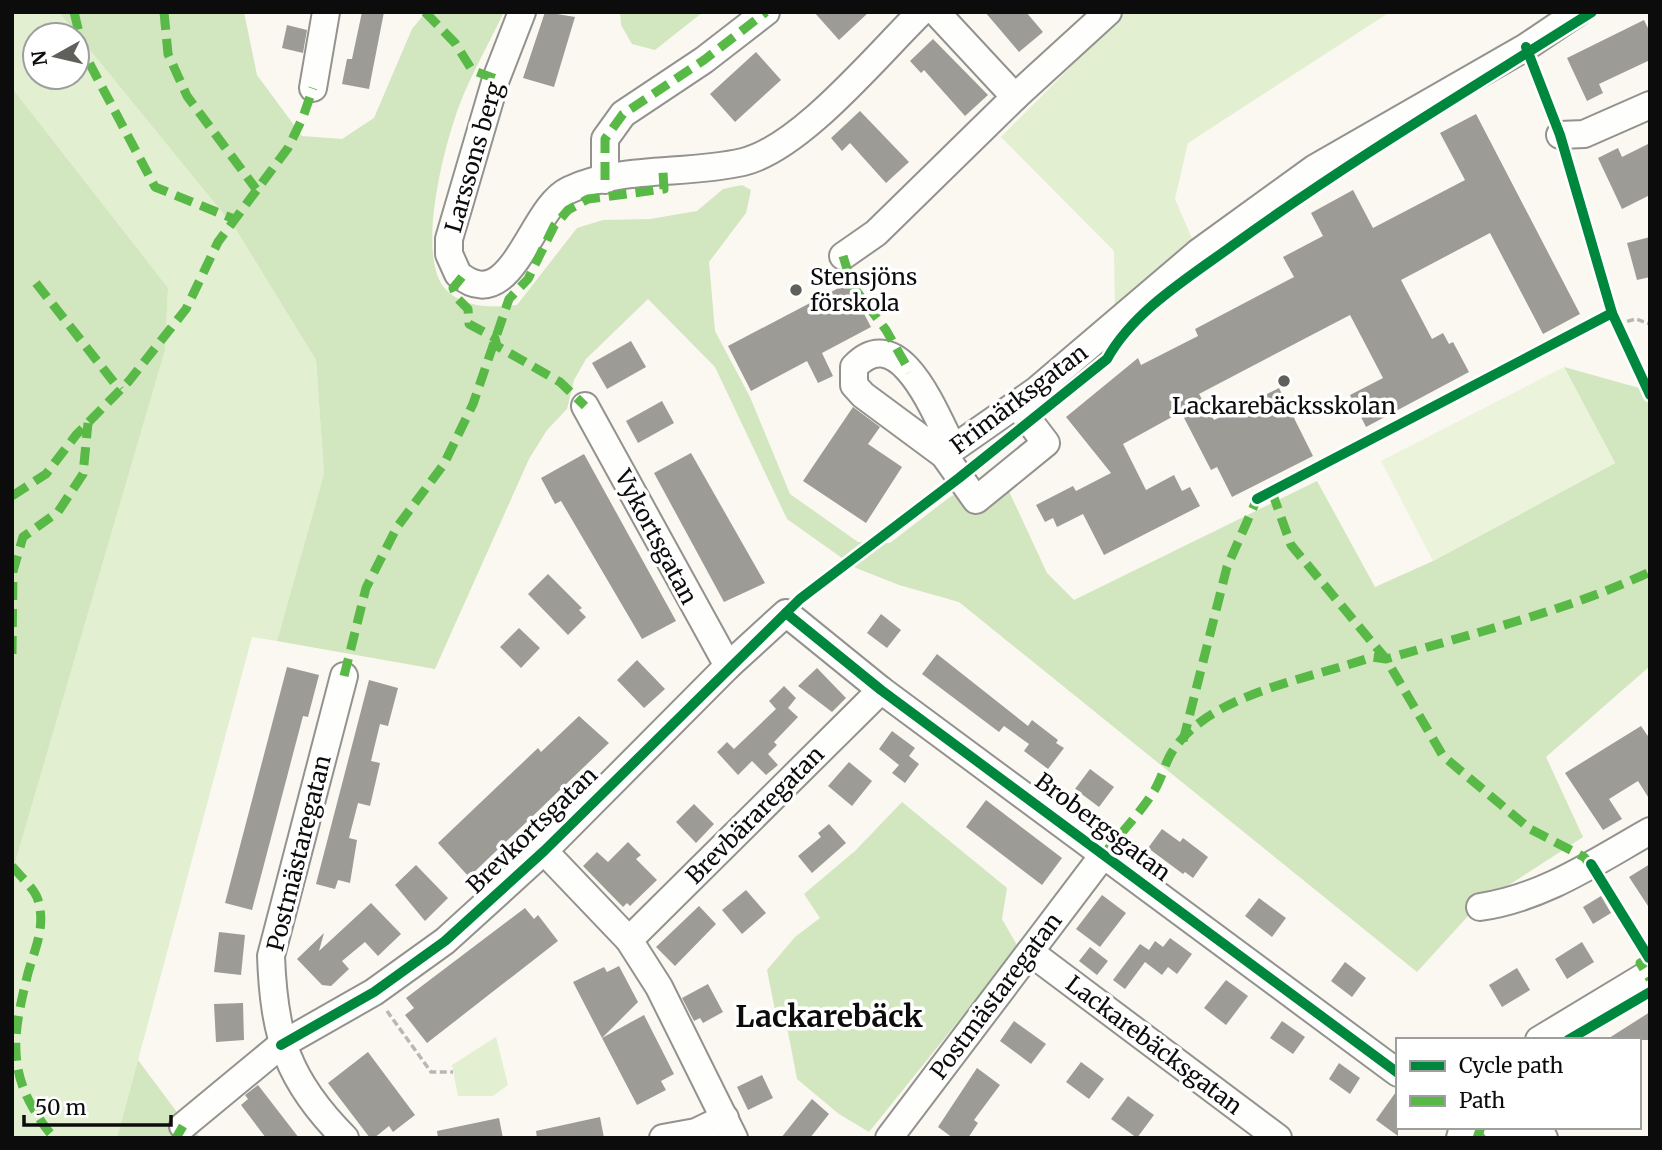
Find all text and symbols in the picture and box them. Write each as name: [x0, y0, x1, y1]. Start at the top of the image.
north arrow: [21, 21, 91, 91]
text: N: [26, 49, 52, 67]
street label: Larssons berg: [438, 78, 509, 236]
place label: Stensjöns förskola: [810, 262, 917, 317]
marker: Stensjöns förskola: [788, 282, 804, 298]
street label: Frimärksgatan: [944, 338, 1093, 460]
marker: Lackarebäcksskolan: [1276, 373, 1292, 389]
place label: Lackarebäcksskolan: [1172, 391, 1396, 420]
street label: Vykortsgatan: [608, 464, 704, 609]
street label: Brevbäraregatan: [679, 739, 830, 890]
street label: Postmästaregatan: [260, 752, 337, 954]
street label: Brevkortsgatan: [460, 760, 603, 899]
street label: Brobergsgatan: [1030, 766, 1177, 887]
street label: Postmästaregatan: [924, 907, 1068, 1085]
street label: Lackarebäcksgatan: [1060, 969, 1248, 1120]
district label: Lackarebäck: [735, 997, 923, 1035]
legend: [1396, 1038, 1641, 1129]
text: Cycle path: [1459, 1052, 1563, 1079]
scale bar: [24, 1084, 172, 1128]
text: Path: [1459, 1087, 1505, 1114]
text: 50 m: [35, 1094, 86, 1121]

